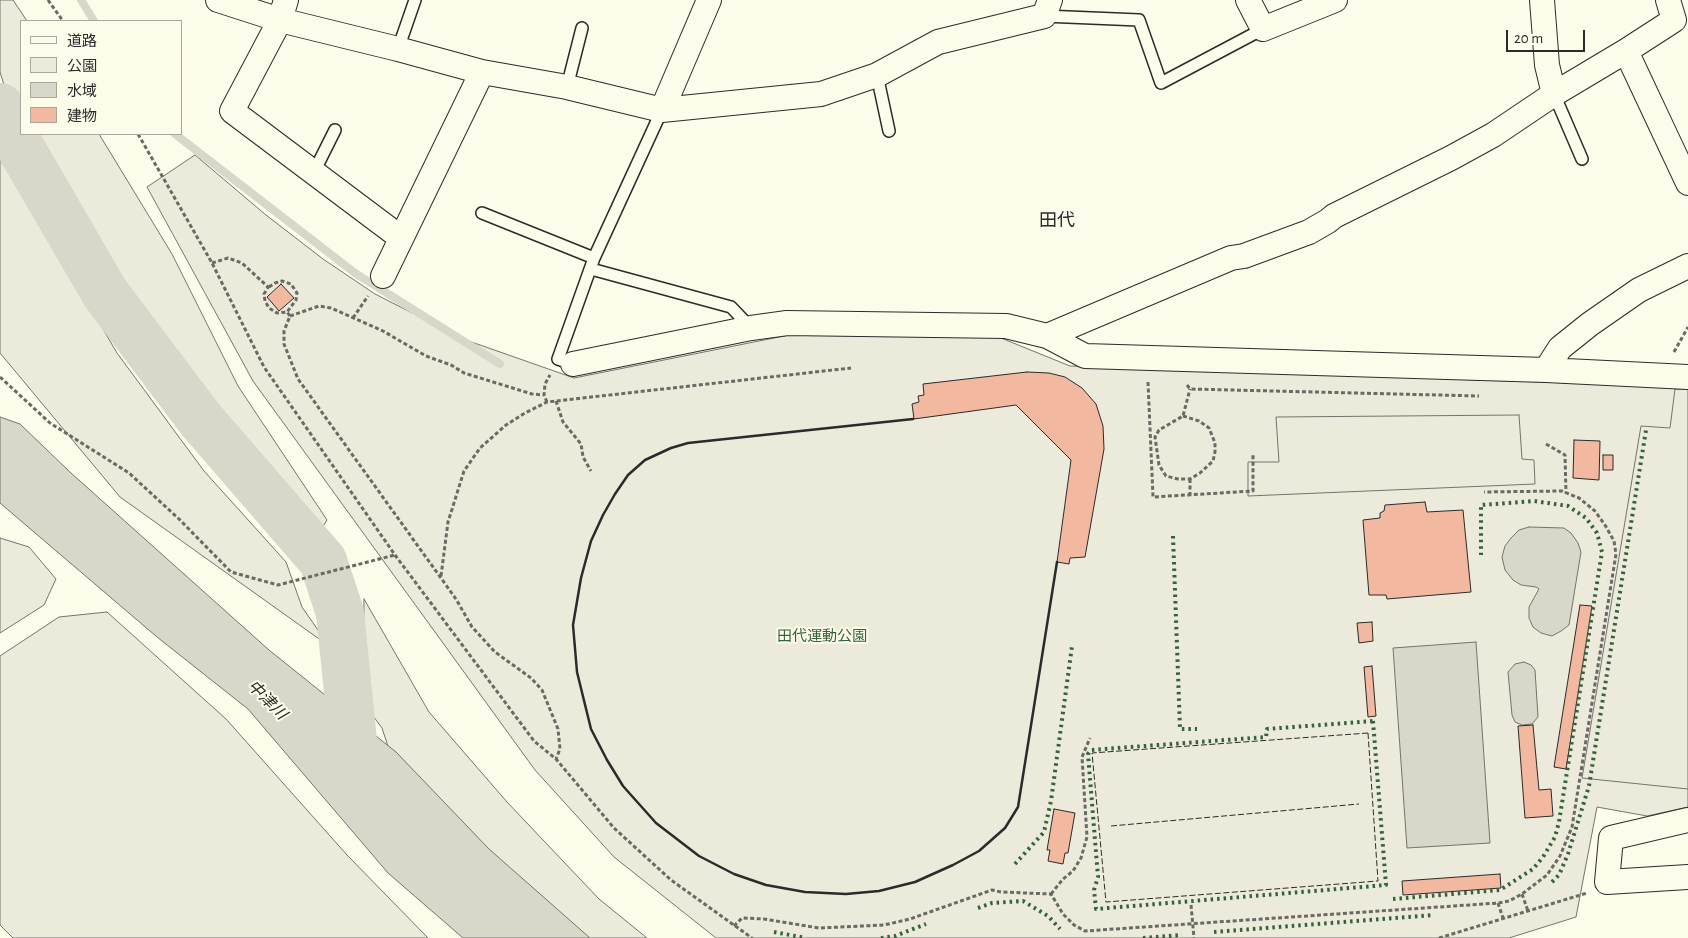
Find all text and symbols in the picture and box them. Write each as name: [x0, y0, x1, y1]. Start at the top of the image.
legend: [20, 20, 182, 135]
scale bar: [1508, 20, 1587, 52]
text: 20 m: [1514, 31, 1543, 46]
text: 道路: [67, 34, 97, 49]
text: 公園: [67, 59, 97, 74]
text: 水域: [67, 84, 97, 99]
text: 建物: [67, 109, 97, 124]
district label: 田代: [1039, 210, 1075, 232]
park label: 田代運動公園: [777, 627, 867, 645]
water label: 中津川: [243, 676, 291, 724]

